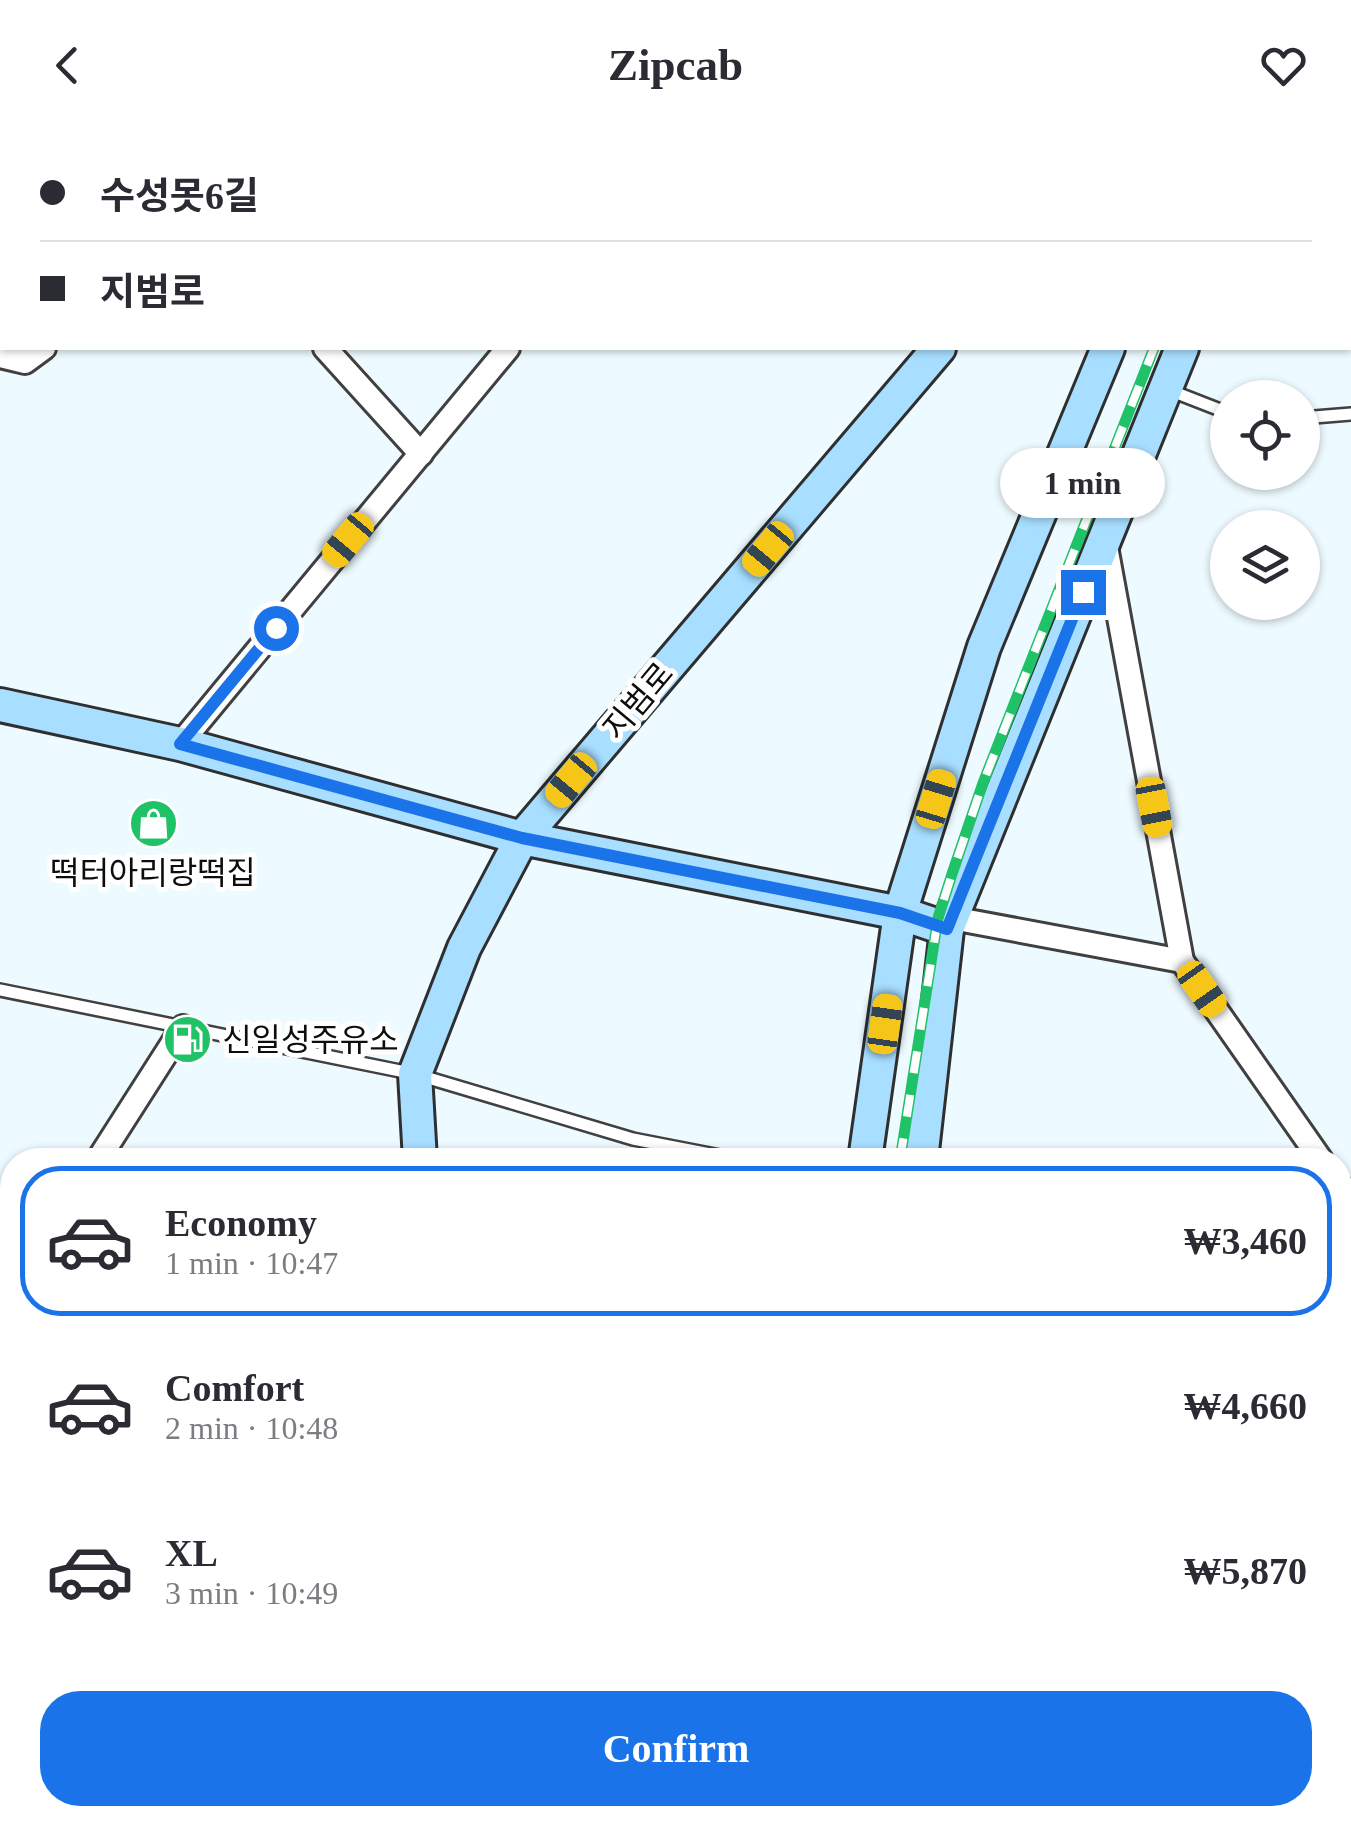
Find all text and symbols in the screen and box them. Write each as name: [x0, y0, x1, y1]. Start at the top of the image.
icon: back: [40, 38, 95, 93]
icon: heart: [1256, 38, 1311, 93]
text: Zipcab: [608, 40, 743, 90]
text: 수성못6길: [100, 175, 259, 217]
text: 지범로: [100, 271, 205, 313]
map controls: [1210, 380, 1320, 620]
button: locate: [1210, 380, 1320, 490]
callout: 1 min: [1000, 447, 1166, 517]
text: 1 min: [1044, 465, 1121, 501]
car: [317, 507, 379, 573]
button: layers: [1210, 510, 1320, 620]
car: [737, 516, 799, 582]
route end: [1061, 570, 1106, 615]
route start: [254, 606, 299, 651]
street label: 지범로: [596, 656, 680, 746]
car: [540, 747, 602, 813]
car: [913, 766, 959, 832]
car: [1134, 775, 1174, 839]
shop icon: 떡터아리랑떡집: [127, 797, 179, 849]
place label: 떡터아리랑떡집: [50, 855, 256, 891]
car: [1173, 956, 1231, 1022]
car: [866, 992, 904, 1056]
fuel station icon: 신일성주유소: [161, 1014, 213, 1066]
place label: 신일성주유소: [222, 1022, 399, 1058]
icon: car: [45, 1196, 135, 1286]
text: Economy: [165, 1202, 317, 1244]
text: ₩3,460: [1184, 1220, 1307, 1262]
text: 1 min · 10:47: [165, 1245, 338, 1281]
icon: car: [45, 1361, 135, 1451]
text: Comfort: [165, 1367, 304, 1409]
text: ₩4,660: [1184, 1385, 1307, 1427]
text: 2 min · 10:48: [165, 1410, 338, 1446]
icon: car: [45, 1526, 135, 1616]
text: XL: [165, 1532, 218, 1574]
text: ₩5,870: [1184, 1550, 1307, 1592]
text: 3 min · 10:49: [165, 1575, 338, 1611]
button: Confirm: [40, 1691, 1312, 1806]

